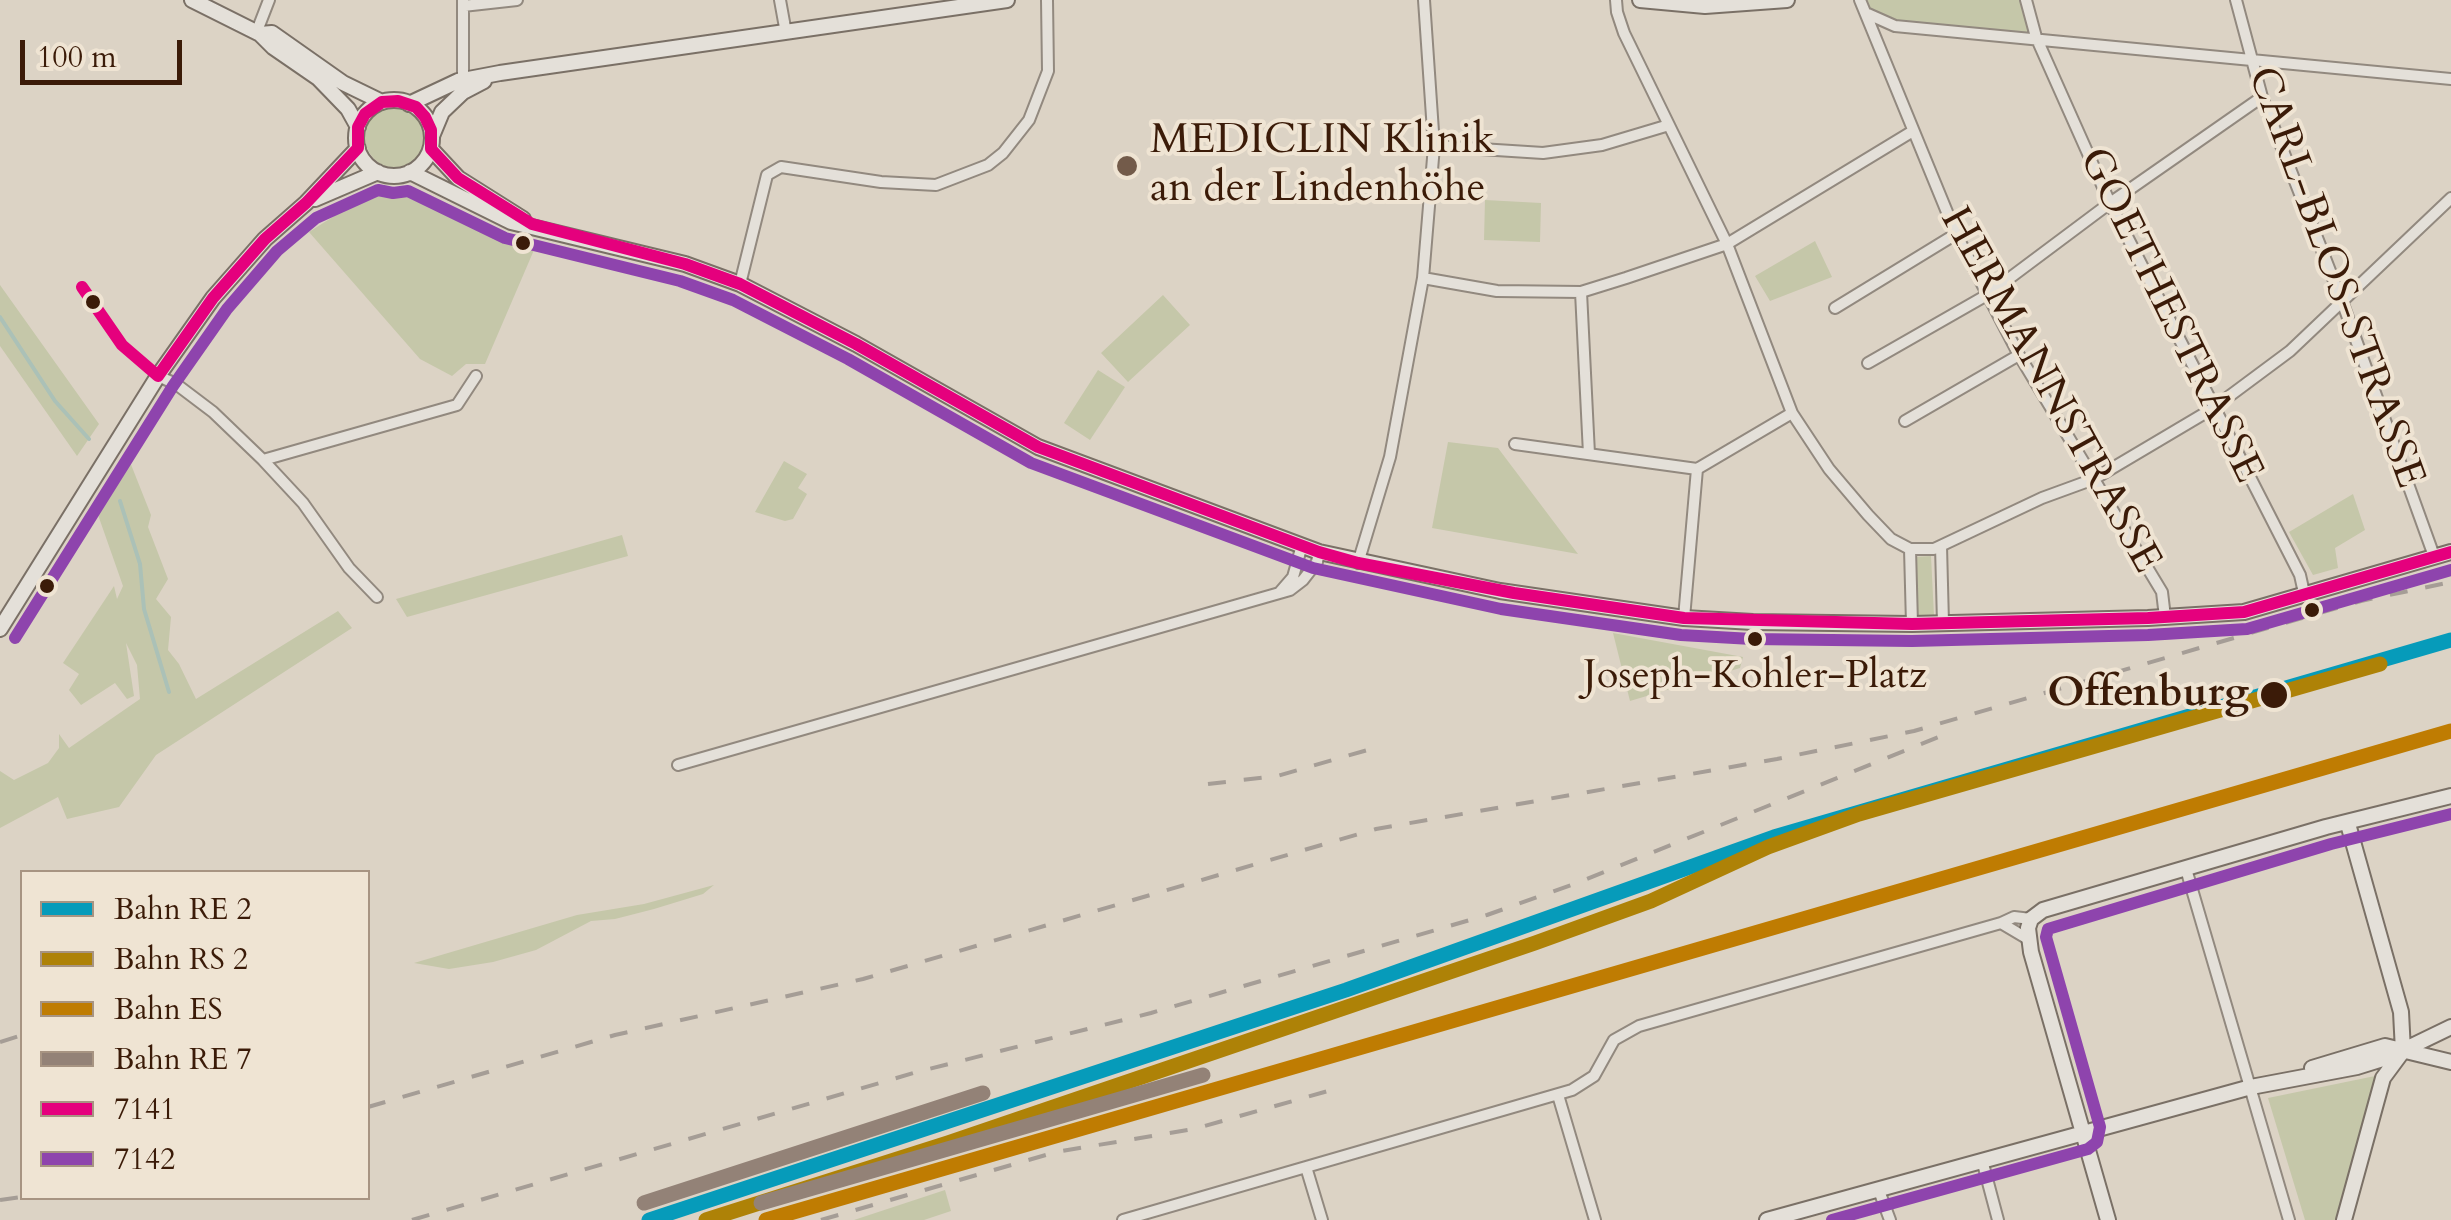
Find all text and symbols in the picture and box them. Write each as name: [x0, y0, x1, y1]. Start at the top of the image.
scale bar: [25, 20, 188, 82]
text: 100 m: [37, 37, 117, 78]
street label: CARL-BLOS-STRASSE: [2234, 61, 2434, 495]
place label: MEDICLIN Klinik an der Lindenhöhe: [1150, 117, 1495, 215]
street label: GOETHESTRASSE: [2066, 140, 2272, 492]
marker: MEDICLIN Klinik an der Lindenhöhe: [1114, 153, 1140, 179]
street label: HERMANNSTRASSE: [1928, 199, 2170, 583]
unlabelled marker: [513, 233, 533, 253]
unlabelled marker: [83, 292, 103, 312]
unlabelled marker: [37, 576, 57, 596]
unlabelled marker: [2302, 600, 2322, 620]
marker: Joseph-Kohler-Platz: [1745, 629, 1765, 649]
place label: Joseph-Kohler-Platz: [1583, 654, 1927, 702]
place label: Offenburg: [2047, 670, 2249, 720]
marker: Offenburg: [2258, 679, 2290, 711]
legend: [20, 870, 370, 1200]
text: Bahn RE 2: [114, 889, 252, 930]
text: Bahn RS 2: [114, 939, 248, 980]
text: Bahn ES: [114, 989, 222, 1030]
text: Bahn RE 7: [114, 1039, 252, 1080]
text: 7141: [114, 1089, 175, 1130]
text: 7142: [114, 1139, 175, 1180]

